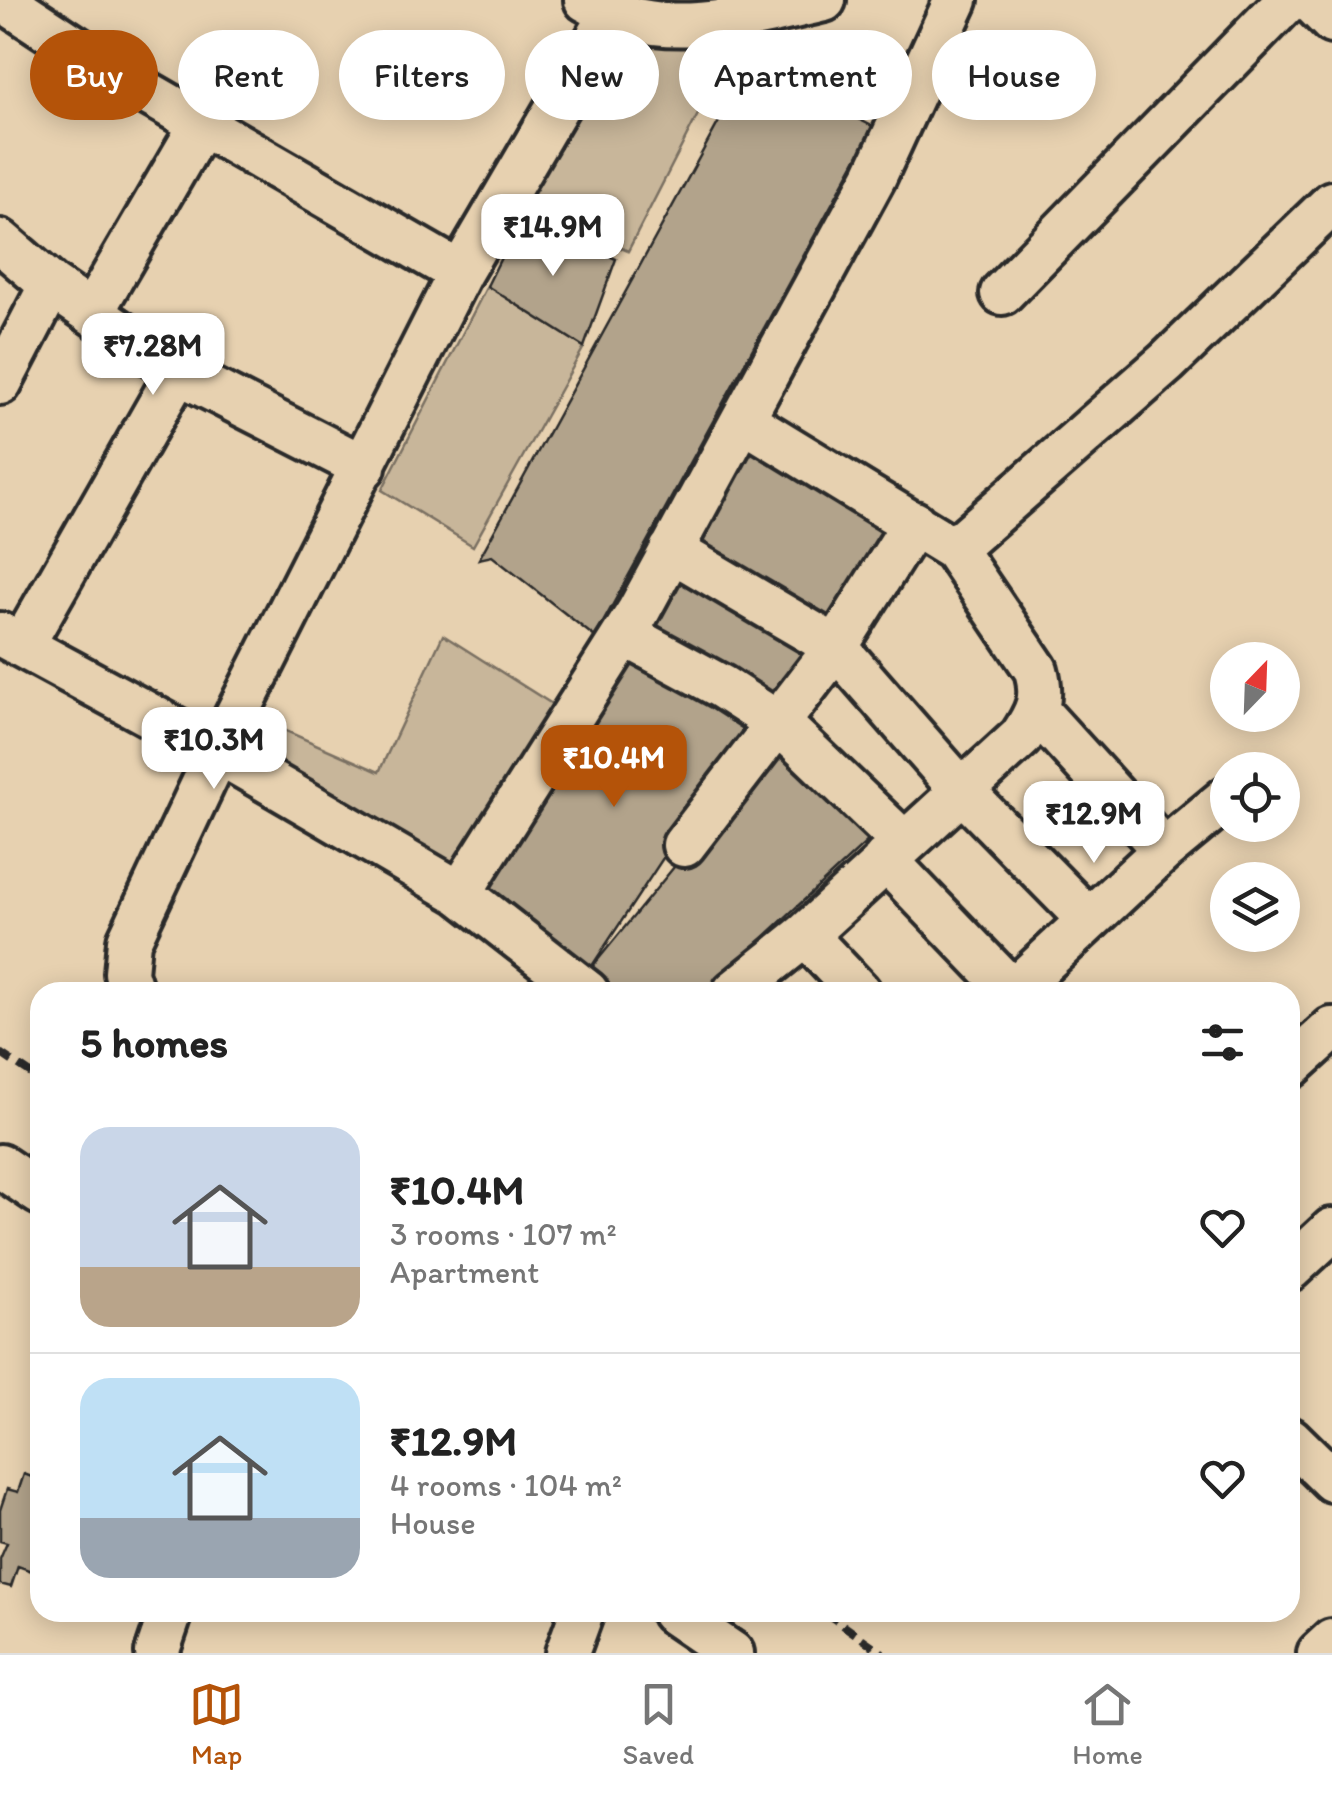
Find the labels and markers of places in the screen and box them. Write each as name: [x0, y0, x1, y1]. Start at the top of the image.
pin: ₹14.9M: [472, 194, 634, 279]
pin: ₹7.28M: [72, 313, 234, 398]
pin: ₹10.3M: [133, 707, 295, 792]
pin: ₹10.4M: [533, 725, 695, 810]
pin: ₹12.9M: [1013, 781, 1175, 866]

